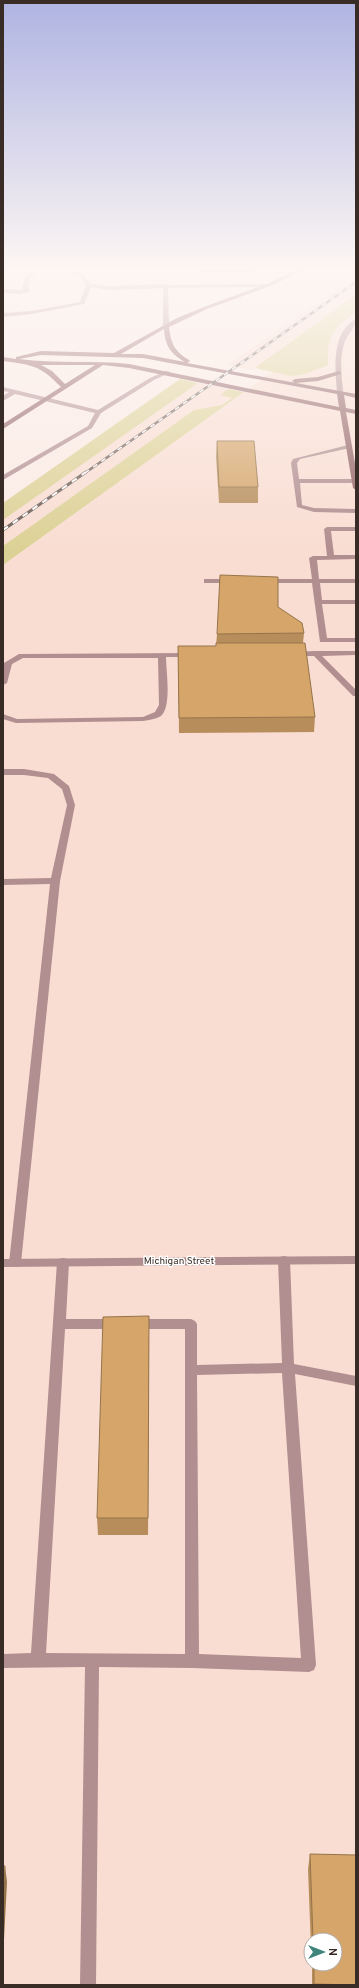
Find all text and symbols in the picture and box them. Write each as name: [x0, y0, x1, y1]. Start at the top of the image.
street label: Michigan Street: [144, 1255, 214, 1268]
north arrow: [303, 1932, 343, 1972]
text: N: [325, 1948, 339, 1956]

